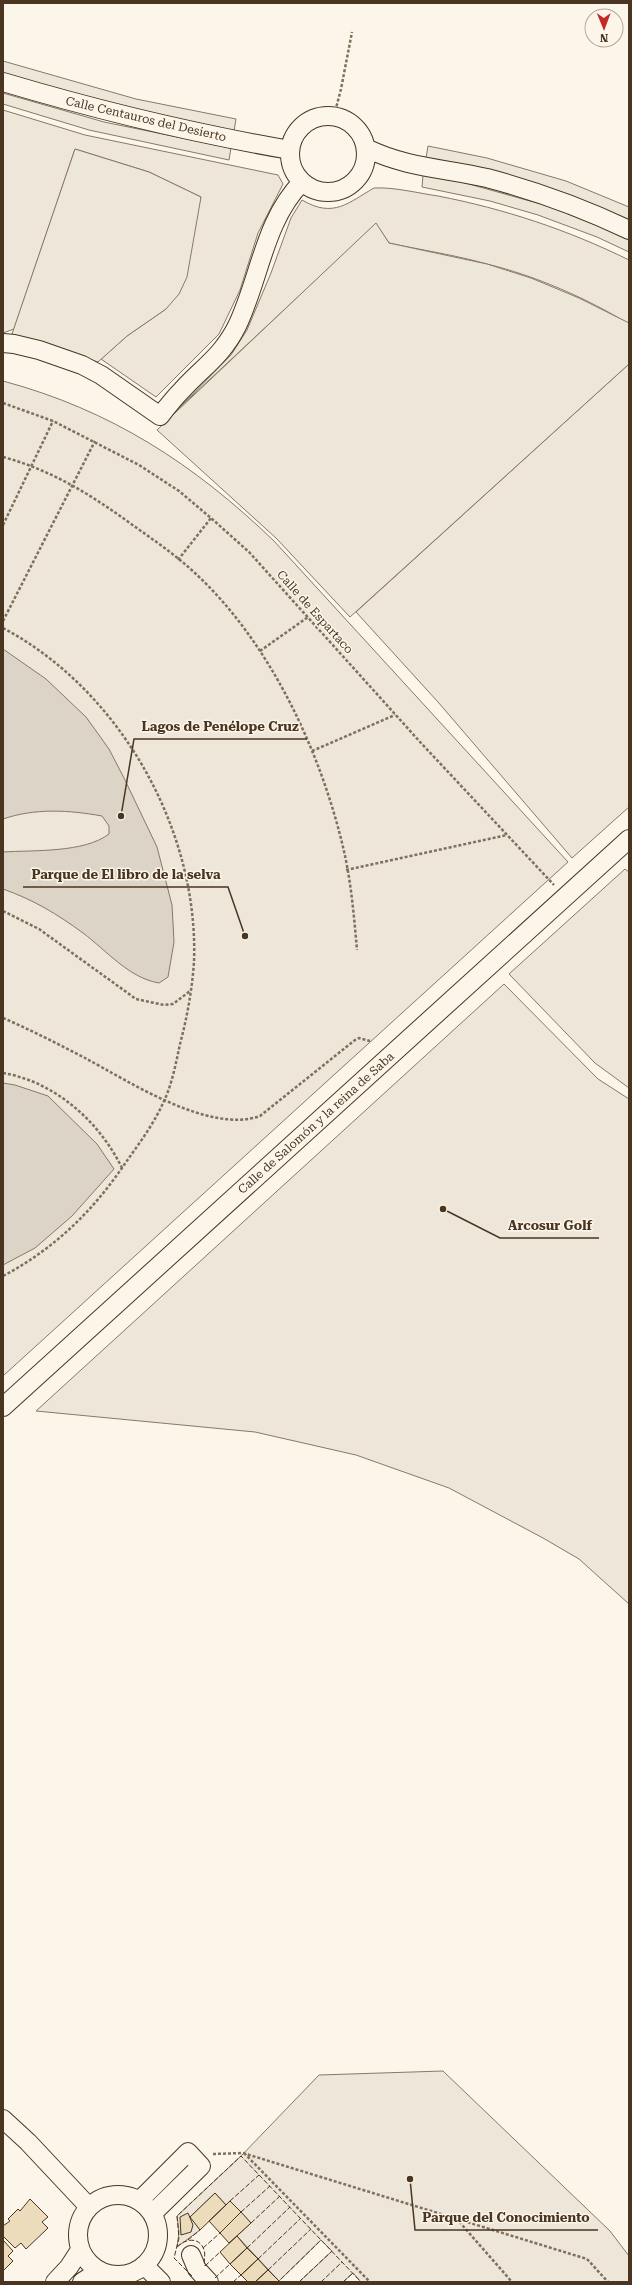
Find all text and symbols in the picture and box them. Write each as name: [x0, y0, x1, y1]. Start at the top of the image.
north arrow: [584, 8, 624, 48]
text: N: [599, 31, 609, 44]
street label: Calle Centauros del Desierto: [64, 94, 228, 144]
street label: Calle de Espartaco: [274, 568, 356, 656]
callout: Lagos de Penélope Cruz: [134, 714, 307, 739]
text: Lagos de Penélope Cruz: [141, 719, 299, 734]
callout: Parque de El libro de la selva: [23, 862, 228, 887]
text: Parque de El libro de la selva: [31, 867, 221, 882]
street label: Calle de Salomón y la reina de Saba: [235, 1049, 397, 1197]
callout: Arcosur Golf: [500, 1213, 599, 1238]
text: Arcosur Golf: [508, 1218, 592, 1233]
callout: Parque del Conocimiento: [415, 2205, 598, 2230]
text: Parque del Conocimiento: [422, 2210, 590, 2225]

